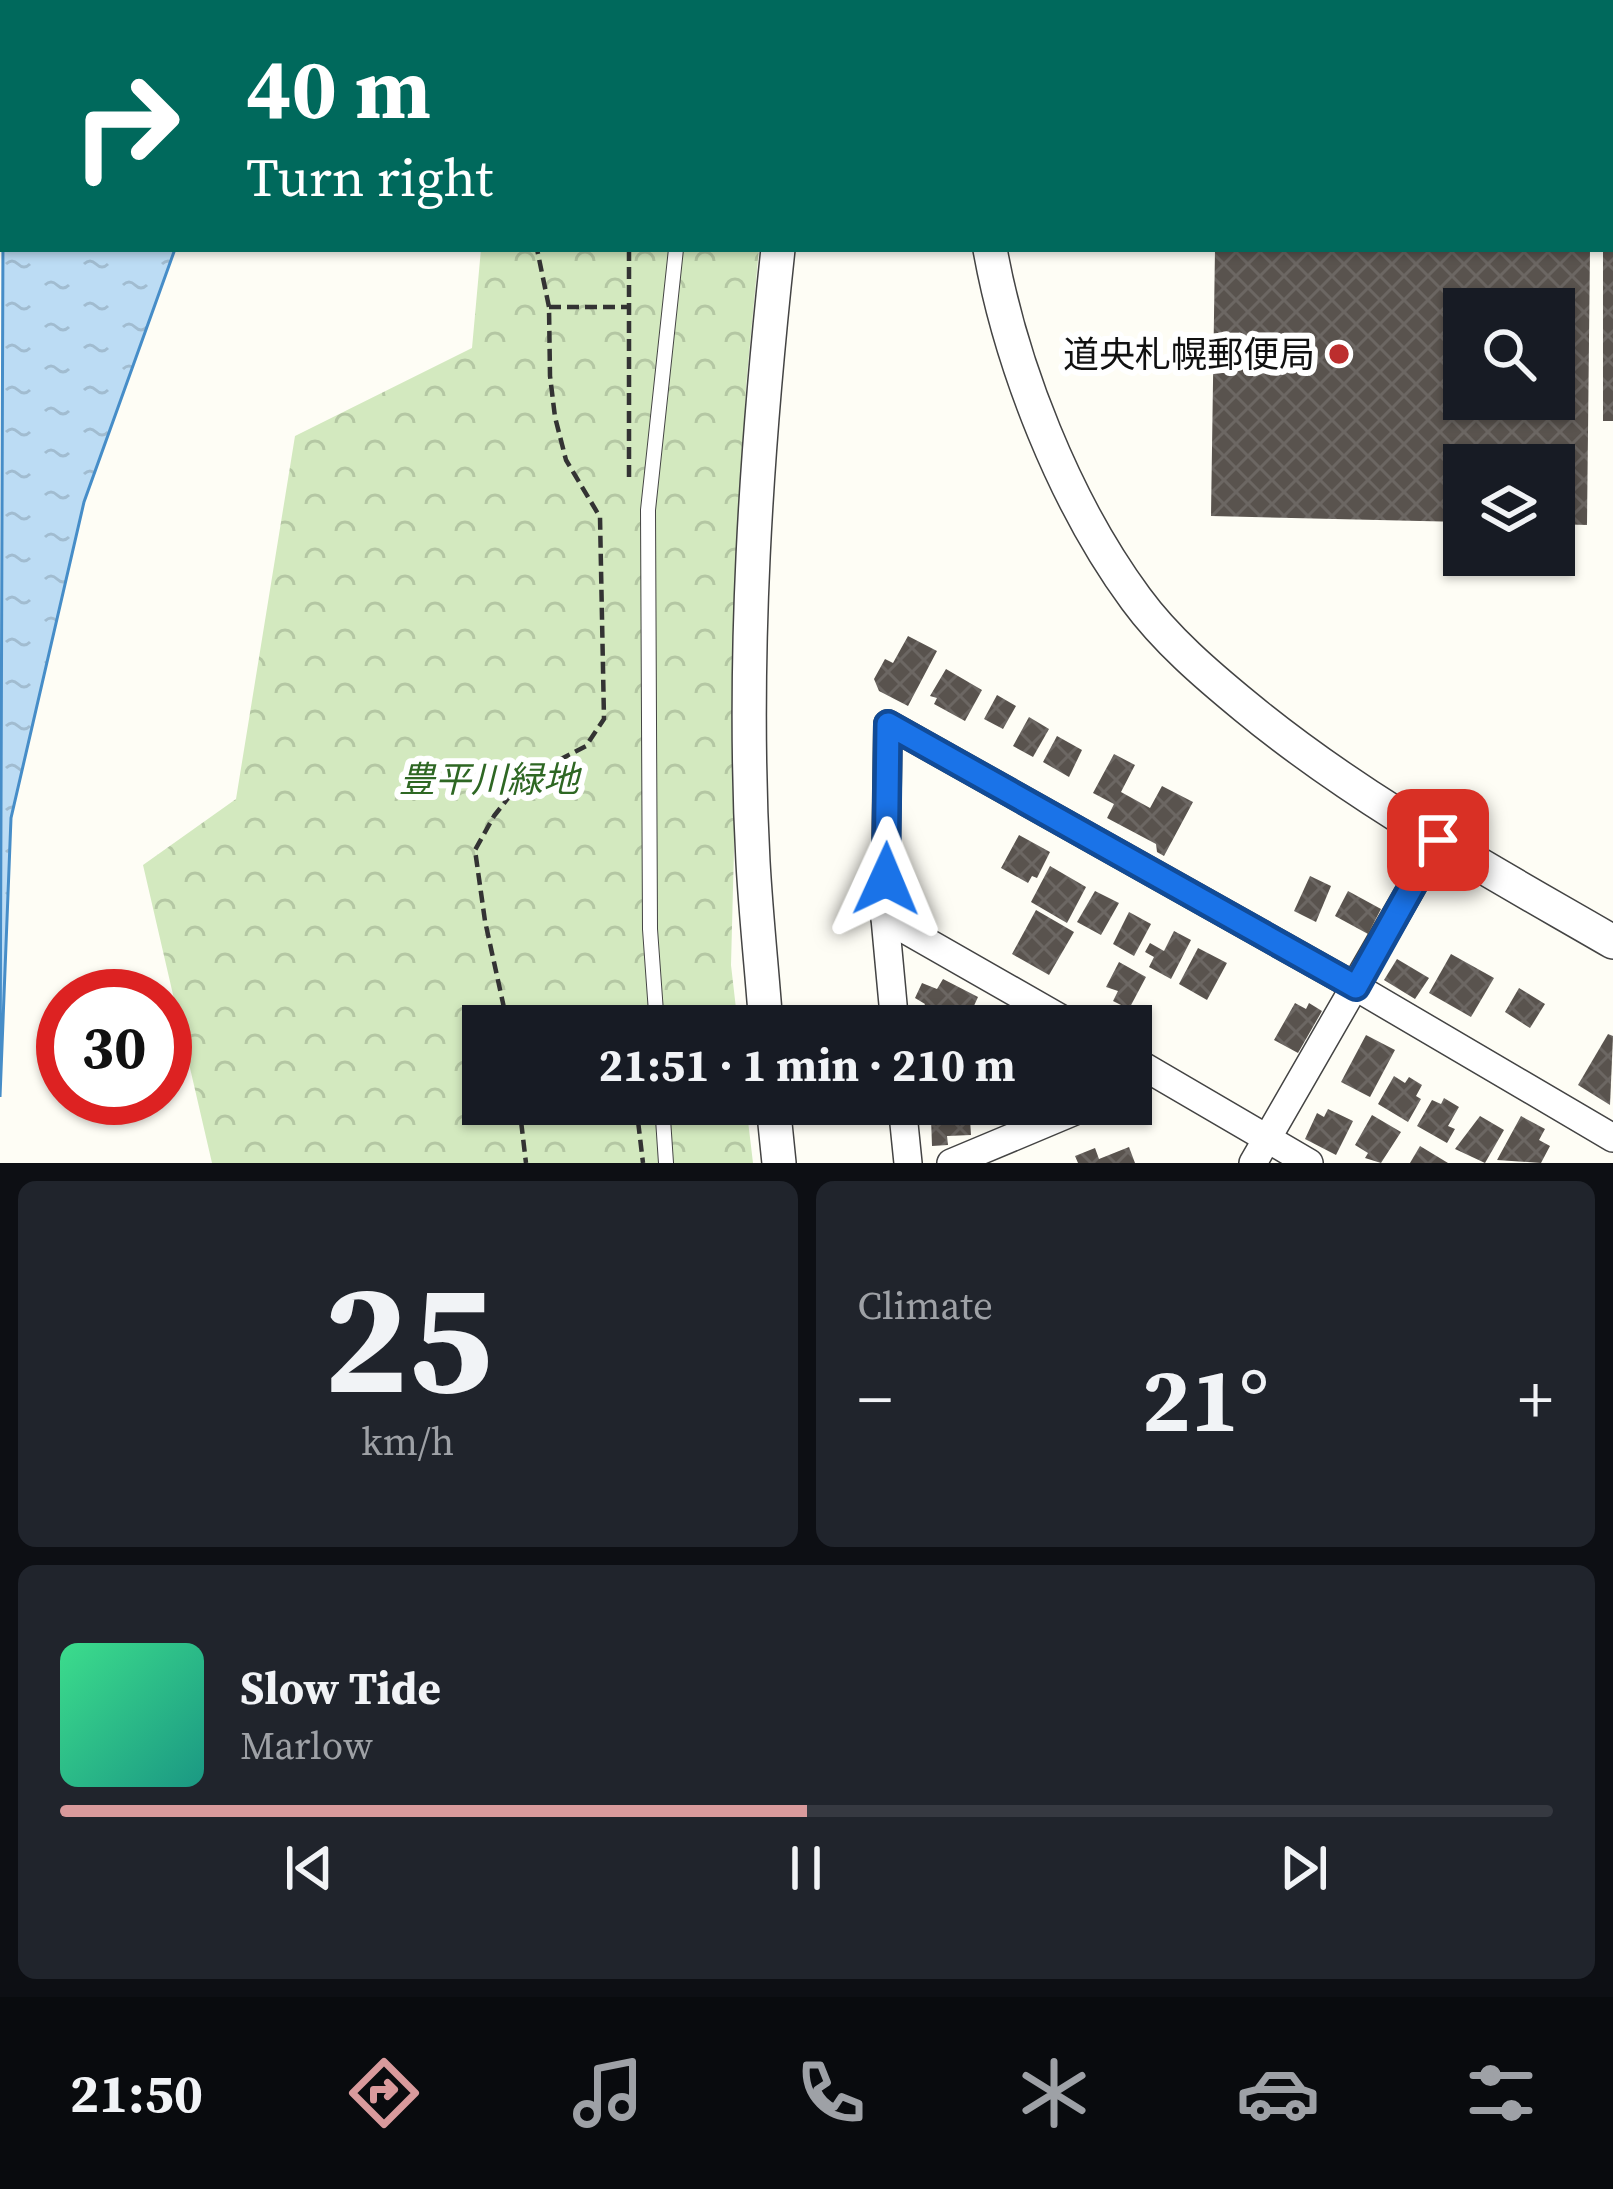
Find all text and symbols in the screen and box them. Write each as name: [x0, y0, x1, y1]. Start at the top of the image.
text: 40 m: [246, 31, 431, 146]
icon: right: [48, 48, 204, 204]
text: Turn right: [246, 140, 493, 214]
map controls: [1443, 288, 1575, 576]
button: search: [1443, 288, 1575, 420]
place label: 道央札幌郵便局: [1063, 330, 1315, 379]
marker: 道央札幌郵便局: [1326, 341, 1352, 367]
button: layers: [1443, 444, 1575, 576]
park label: 豊平川緑地: [399, 755, 583, 804]
pin: [1387, 789, 1489, 891]
icon: arrive: [1405, 807, 1471, 873]
position arrow: [823, 816, 949, 942]
speed limit sign: 30: [36, 969, 192, 1125]
text: 21:51 · 1 min · 210 m: [599, 1034, 1015, 1096]
text: 25: [323, 1230, 492, 1444]
text: Climate: [858, 1279, 993, 1332]
text: 21°: [1142, 1338, 1269, 1461]
text: −: [858, 1354, 892, 1444]
text: +: [1518, 1354, 1553, 1444]
text: km/h: [361, 1415, 454, 1468]
text: Slow Tide: [240, 1657, 441, 1719]
text: Marlow: [240, 1719, 373, 1772]
icon: previous: [276, 1835, 342, 1901]
icon: pause: [773, 1835, 839, 1901]
icon: next: [1271, 1835, 1337, 1901]
icon: directions: [342, 2051, 426, 2135]
icon: music: [566, 2051, 650, 2135]
icon: phone: [789, 2051, 873, 2135]
icon: climate: [1012, 2051, 1096, 2135]
icon: car: [1236, 2051, 1320, 2135]
icon: filters: [1459, 2051, 1543, 2135]
text: 21:50: [70, 2056, 203, 2130]

